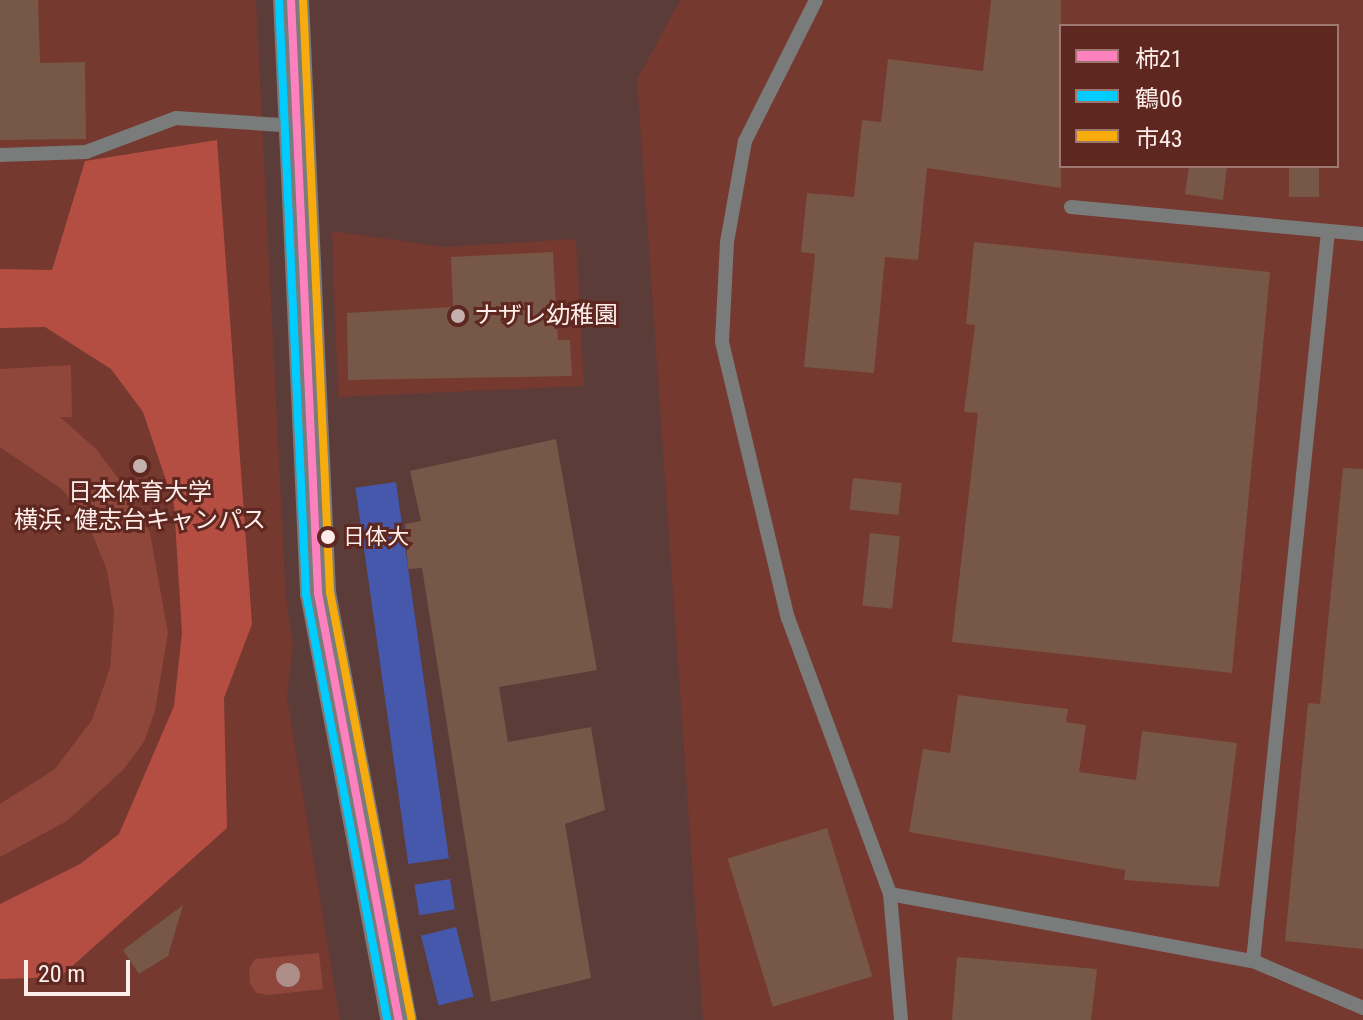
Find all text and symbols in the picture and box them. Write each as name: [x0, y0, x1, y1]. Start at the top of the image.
legend: [1059, 24, 1339, 168]
text: 柿21: [1135, 45, 1183, 73]
text: 鶴06: [1135, 85, 1183, 113]
text: 市43: [1135, 125, 1183, 153]
place label: ナザレ幼稚園: [474, 302, 618, 330]
marker: ナザレ幼稚園: [449, 307, 467, 325]
marker: 日本体育大学 横浜･健志台キャンパス: [131, 457, 149, 475]
place label: 日本体育大学 横浜･健志台キャンパス: [14, 479, 266, 535]
place label: 日体大: [343, 524, 409, 550]
marker: 日体大: [320, 529, 336, 545]
scale bar: [28, 944, 134, 994]
text: 20 m: [38, 960, 85, 988]

